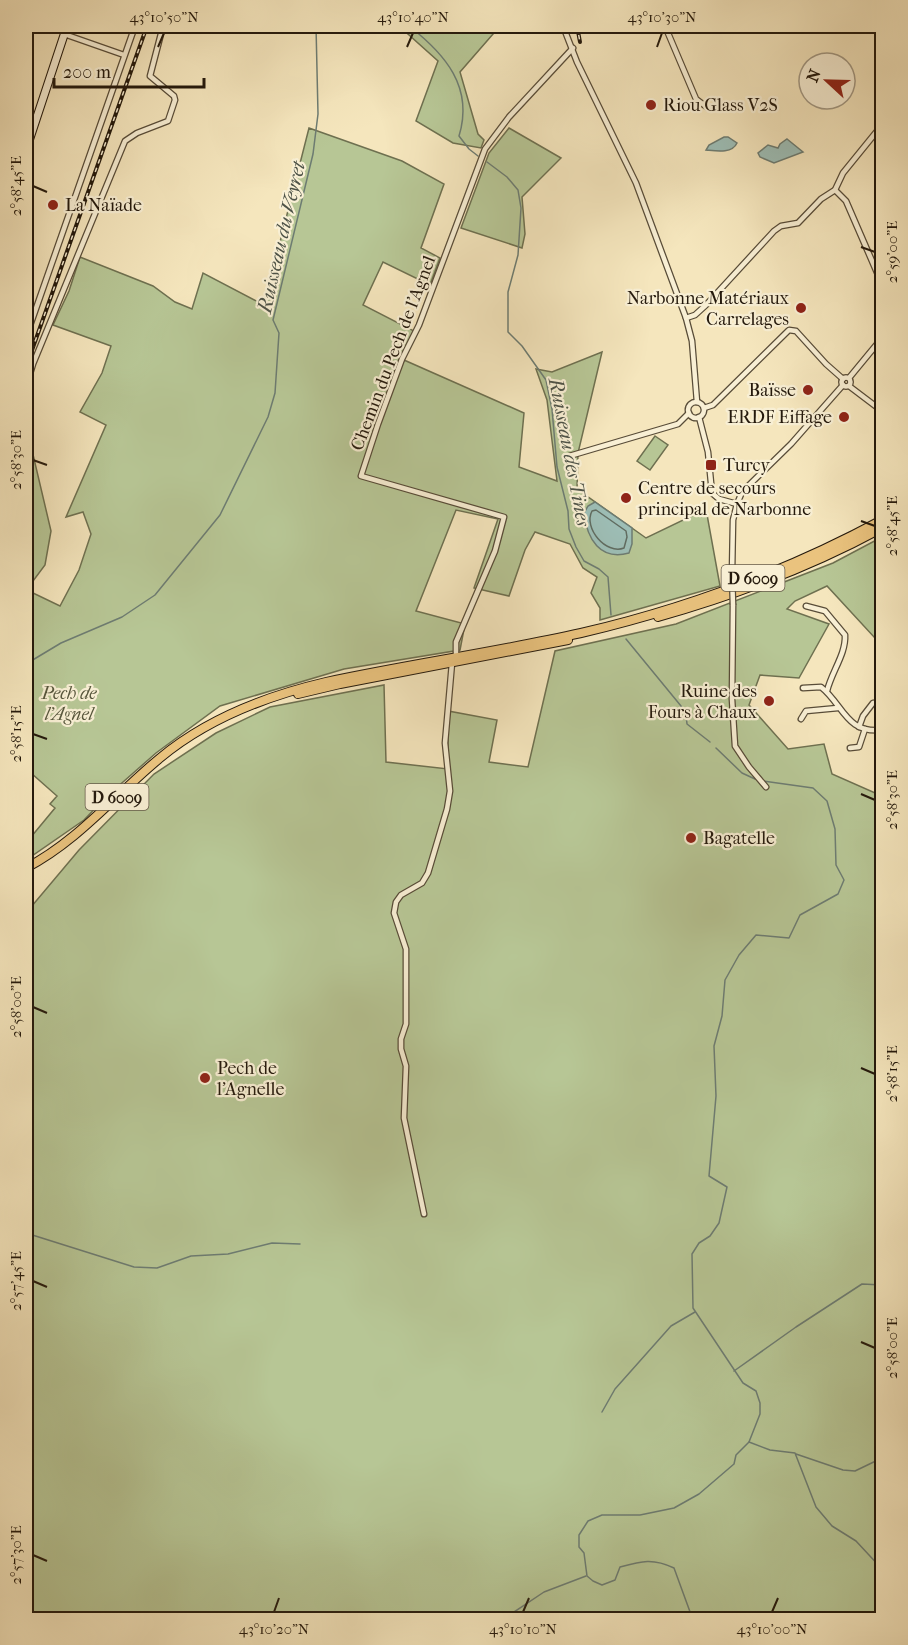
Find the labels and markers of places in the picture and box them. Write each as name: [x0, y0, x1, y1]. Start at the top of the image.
place label: Riou Glass V2S: [663, 95, 778, 116]
marker: Riou Glass V2S: [644, 98, 658, 112]
place label: La Naïade: [65, 195, 142, 216]
marker: La Naïade: [46, 198, 60, 212]
place label: Narbonne Matériaux Carrelages: [627, 288, 790, 330]
marker: Narbonne Matériaux Carrelages: [794, 301, 808, 315]
place label: Baïsse: [748, 380, 796, 401]
marker: Baïsse: [801, 383, 815, 397]
place label: ERDF Eiffage: [727, 407, 832, 428]
marker: ERDF Eiffage: [837, 410, 851, 424]
place label: Turcy: [723, 455, 771, 476]
marker: Turcy: [704, 458, 718, 472]
place label: Centre de secours principal de Narbonne: [637, 478, 811, 520]
marker: Centre de secours principal de Narbonne: [619, 491, 633, 505]
place label: Ruine des Fours à Chaux: [648, 681, 758, 723]
marker: Ruine des Fours à Chaux: [762, 694, 776, 708]
place label: Bagatelle: [703, 828, 775, 849]
marker: Bagatelle: [684, 831, 698, 845]
place label: Pech de l'Agnelle: [216, 1058, 284, 1100]
marker: Pech de l'Agnelle: [198, 1071, 212, 1085]

